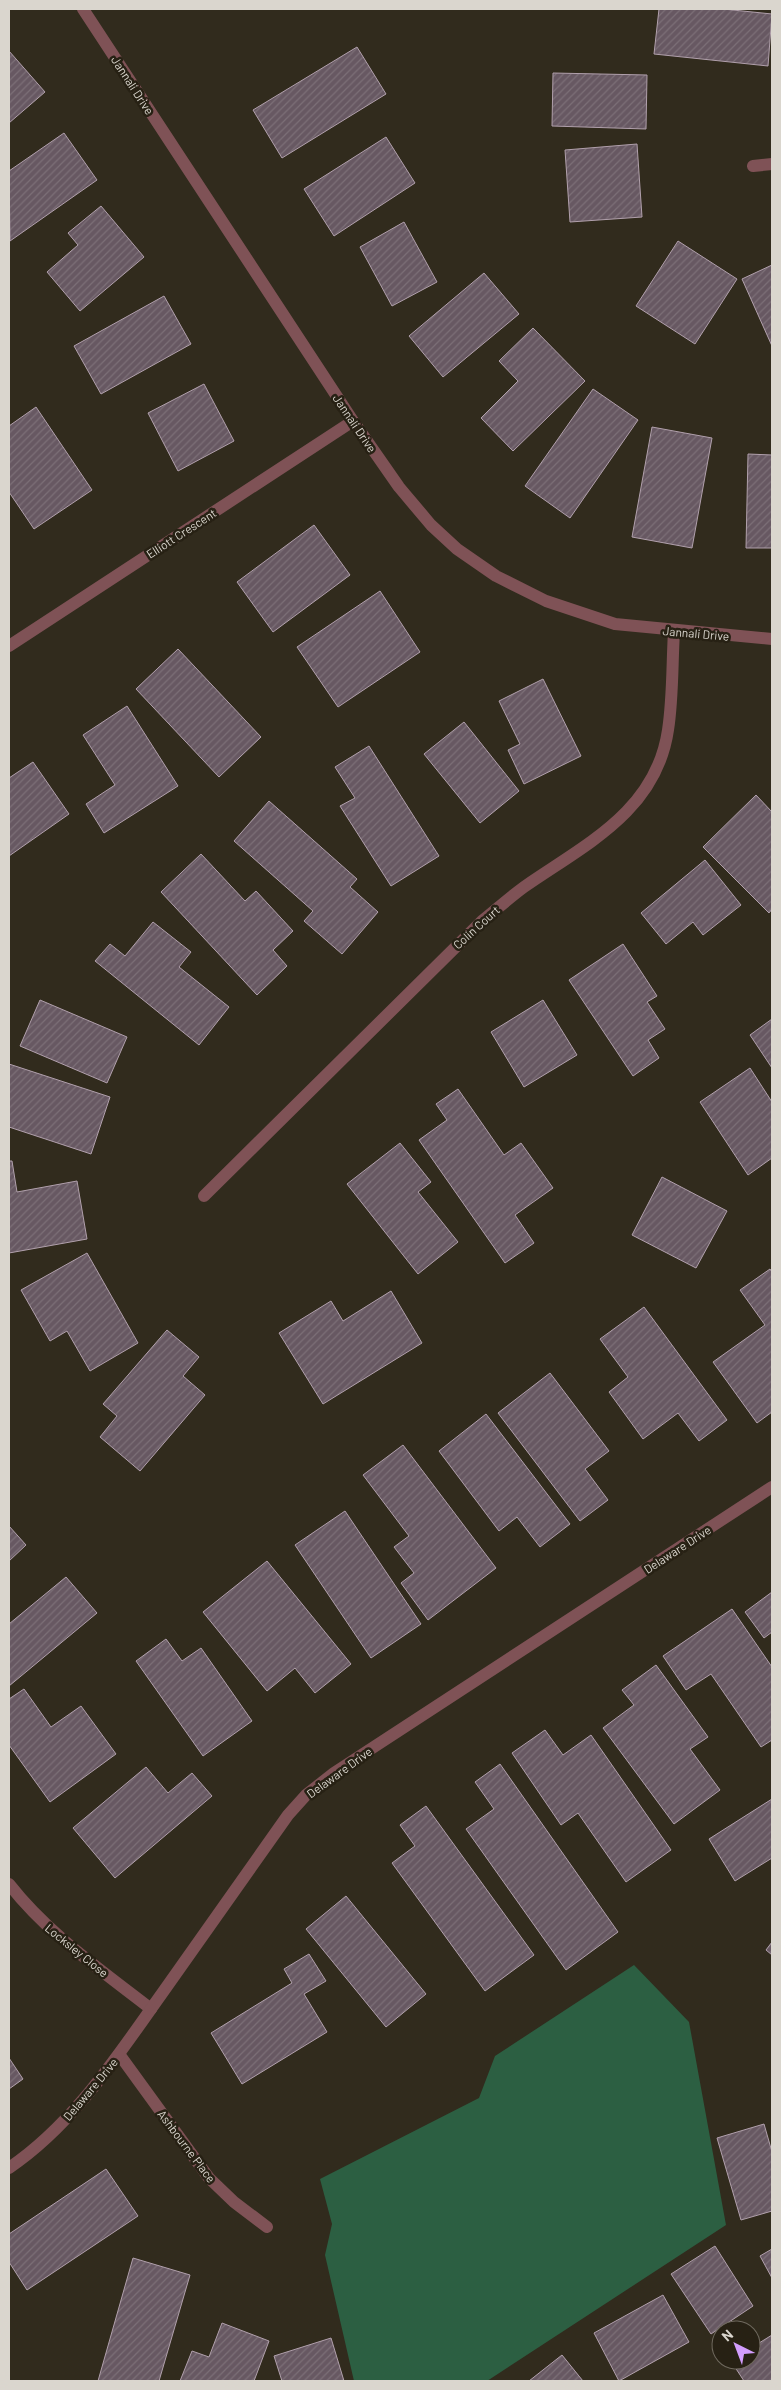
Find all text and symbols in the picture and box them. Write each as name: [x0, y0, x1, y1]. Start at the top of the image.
street label: Jannali Drive: [109, 53, 157, 117]
street label: Jannali Drive: [330, 391, 380, 455]
street label: Elliott Crescent: [143, 505, 219, 561]
street label: Jannali Drive: [662, 623, 730, 643]
street label: Colin Court: [450, 903, 502, 951]
street label: Delaware Drive: [641, 1522, 713, 1576]
street label: Delaware Drive: [304, 1744, 374, 1800]
street label: Locksley Close: [43, 1920, 111, 1980]
street label: Delaware Drive: [60, 2055, 120, 2123]
street label: Ashbourne Place: [155, 2107, 219, 2185]
north arrow: [711, 2320, 761, 2370]
text: N: [718, 2326, 736, 2344]

